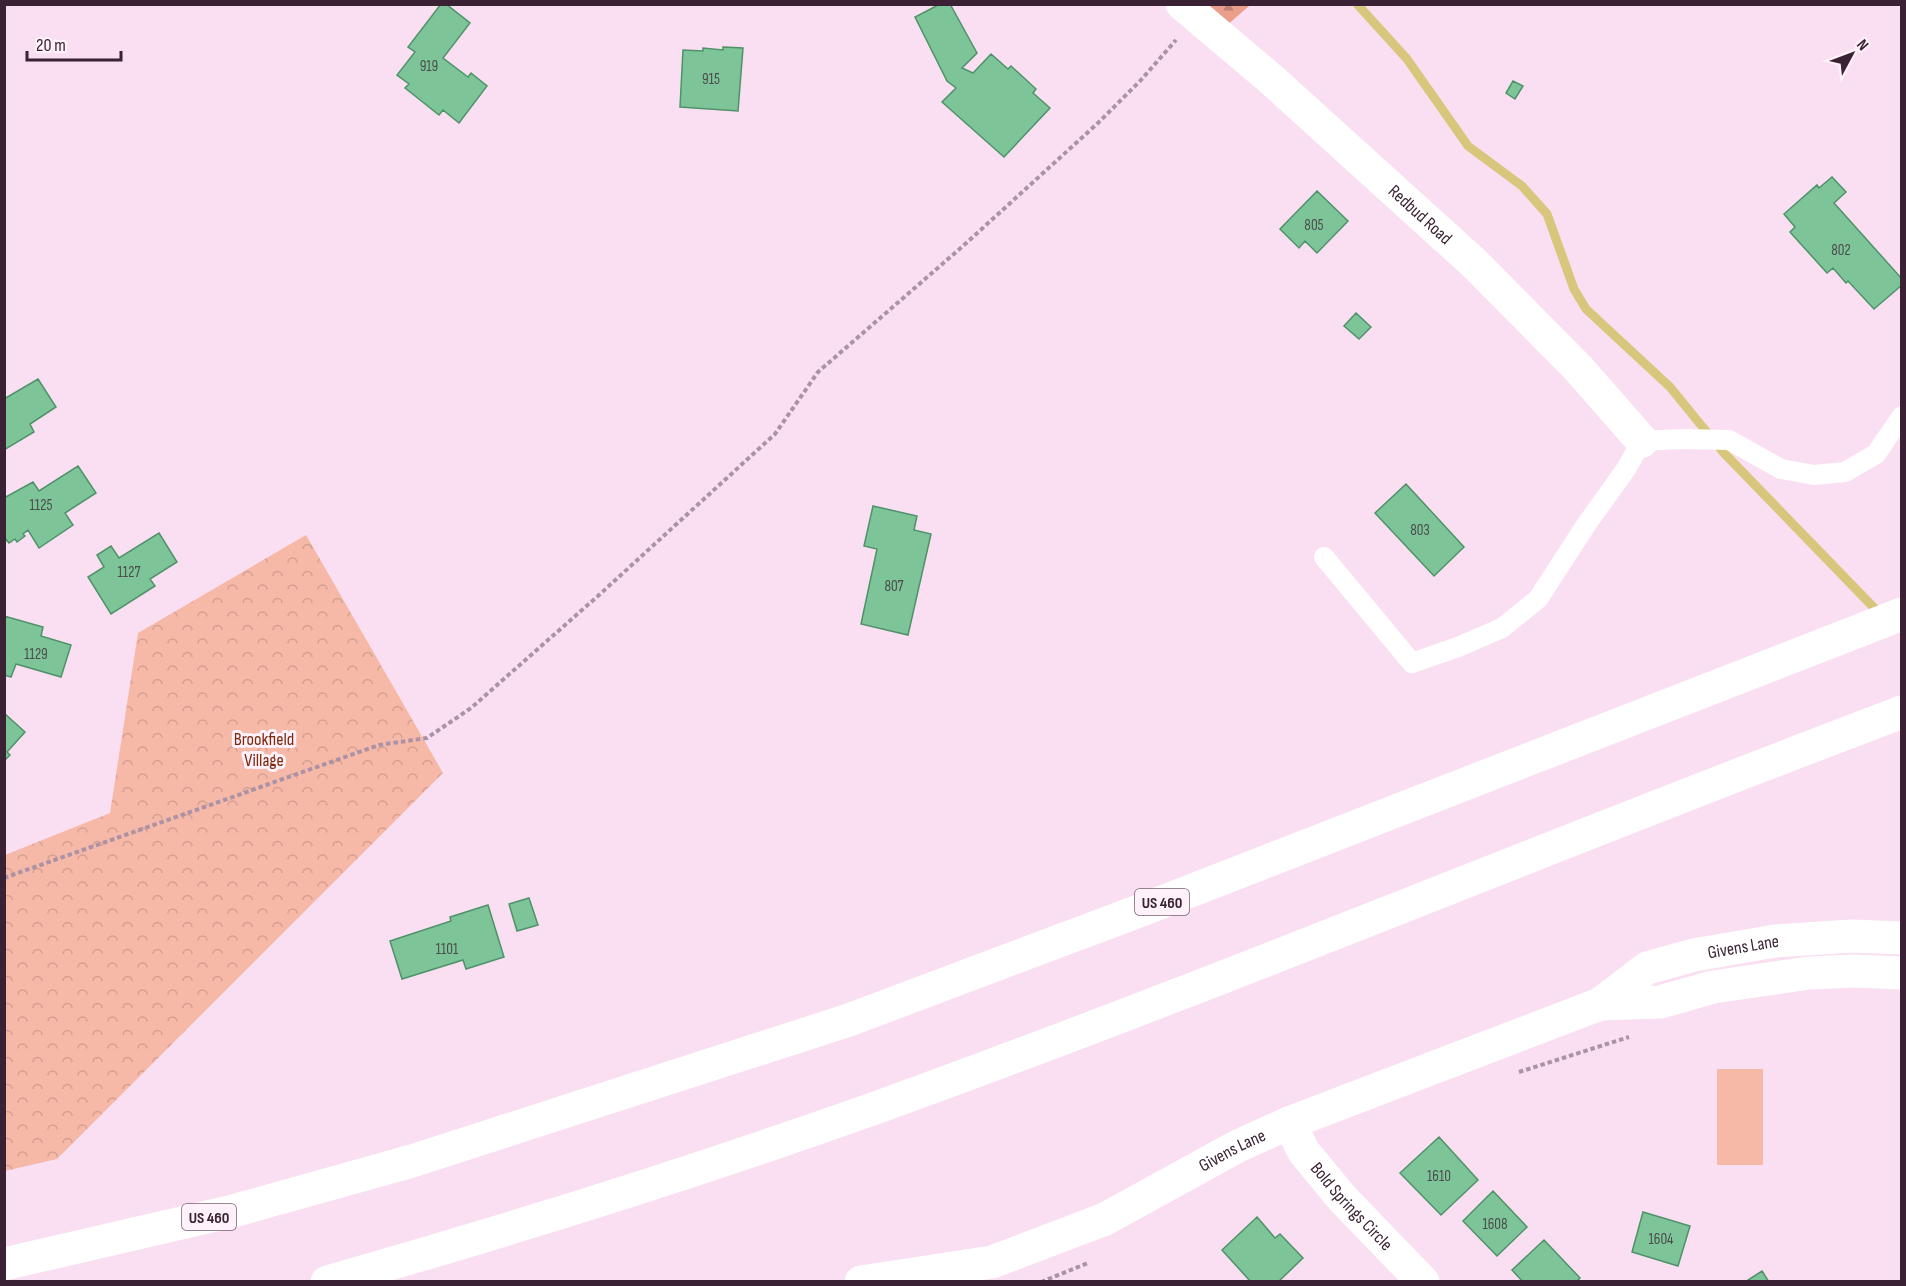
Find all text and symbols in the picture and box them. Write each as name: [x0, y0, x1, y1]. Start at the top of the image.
scale bar: [27, 24, 122, 62]
north arrow: [1822, 24, 1882, 84]
text: 20 m: [36, 35, 66, 56]
text: N: [1852, 36, 1872, 55]
house number: 919: [420, 57, 438, 76]
house number: 915: [702, 70, 720, 89]
street label: Redbud Road: [1384, 181, 1456, 249]
house number: 805: [1304, 216, 1324, 235]
house number: 802: [1831, 241, 1851, 260]
house number: 1125: [30, 496, 52, 515]
house number: 803: [1410, 521, 1430, 540]
house number: 1127: [118, 563, 140, 582]
house number: 807: [884, 577, 904, 596]
house number: 1129: [24, 645, 48, 664]
park label: Brookfield Village: [234, 729, 294, 771]
road number: US 460: [1135, 889, 1189, 915]
street label: Givens Lane: [1706, 931, 1780, 963]
house number: 1101: [436, 940, 459, 959]
street label: Givens Lane: [1195, 1125, 1269, 1176]
street label: Bold Springs Circle: [1306, 1158, 1397, 1255]
house number: 1610: [1427, 1167, 1451, 1186]
road number: US 460: [182, 1204, 236, 1230]
house number: 1608: [1482, 1215, 1508, 1234]
house number: 1604: [1649, 1230, 1673, 1249]

